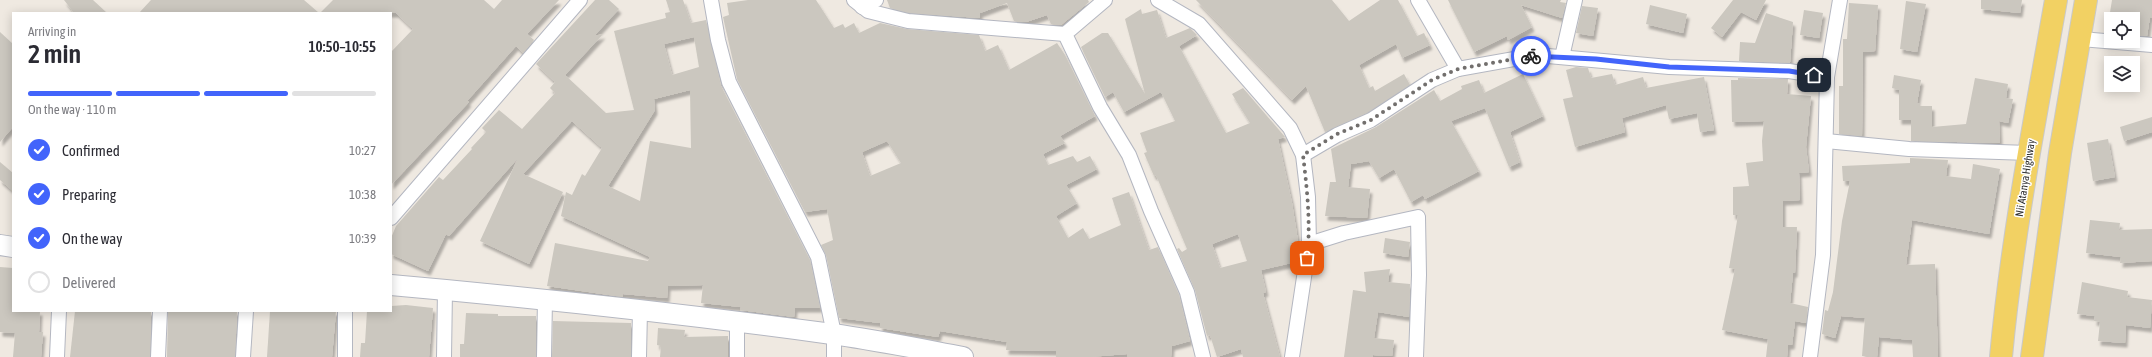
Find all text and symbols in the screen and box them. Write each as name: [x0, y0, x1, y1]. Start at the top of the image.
map controls: [2104, 12, 2140, 92]
button: locate: [2104, 12, 2140, 48]
text: Arriving in: [28, 24, 76, 39]
courier: [1511, 36, 1551, 76]
text: 10:50–10:55: [308, 38, 376, 55]
text: 2 min: [28, 39, 81, 69]
icon: bike: [1520, 45, 1542, 67]
button: layers: [2104, 56, 2140, 92]
pin: [1797, 58, 1831, 92]
icon: home: [1803, 64, 1825, 86]
text: On the way · 110 m: [28, 102, 116, 117]
street label: Nii Atanya Highway: [2013, 138, 2037, 218]
icon: check: [28, 139, 50, 161]
text: Confirmed: [62, 142, 120, 159]
text: 10:27: [349, 143, 376, 158]
icon: check: [28, 183, 50, 205]
text: Preparing: [62, 186, 116, 203]
text: 10:38: [349, 187, 376, 202]
icon: check: [28, 227, 50, 249]
text: On the way: [62, 230, 123, 247]
text: 10:39: [349, 231, 376, 246]
pin: [1290, 241, 1324, 275]
icon: bag: [1296, 247, 1318, 269]
text: Delivered: [62, 274, 116, 291]

